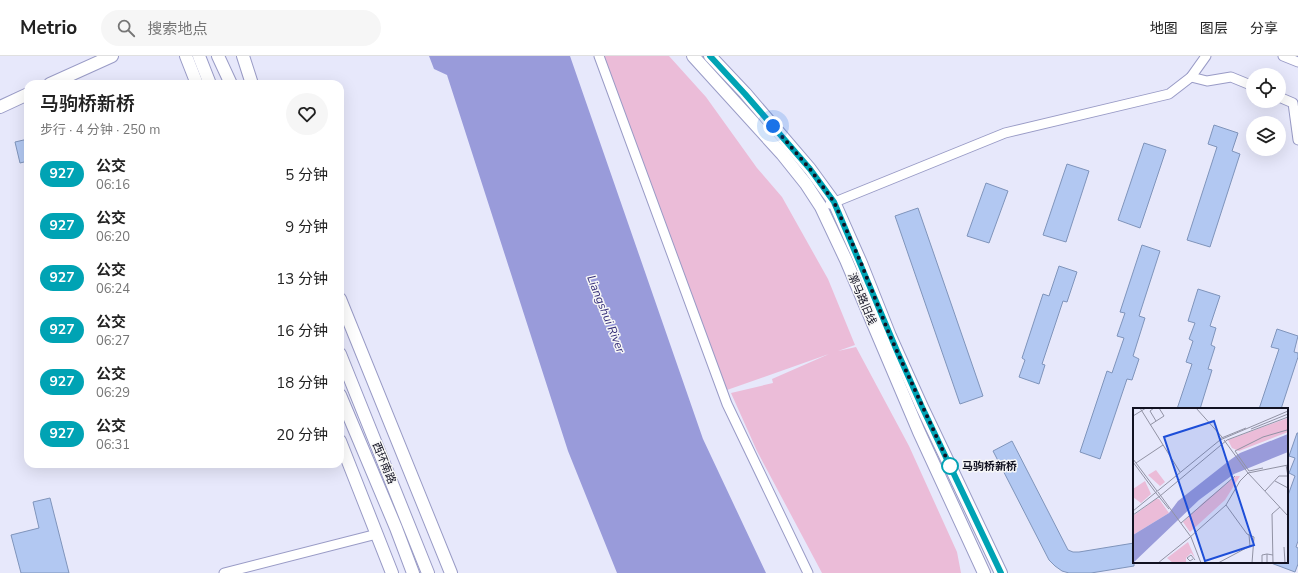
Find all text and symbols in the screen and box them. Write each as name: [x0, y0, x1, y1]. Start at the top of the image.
search box: [101, 10, 381, 46]
text: Metrio: [20, 15, 77, 41]
icon: search: [115, 17, 137, 39]
text: 搜索地点: [147, 19, 207, 39]
text: 地图: [1150, 19, 1178, 38]
text: 图层: [1200, 19, 1228, 38]
text: 分享: [1250, 19, 1278, 38]
map controls: [1246, 68, 1286, 156]
button: locate: [1246, 68, 1286, 108]
text: 马驹桥新桥: [40, 91, 135, 117]
button: heart: [286, 93, 328, 135]
your location: [763, 116, 783, 136]
button: layers: [1246, 116, 1286, 156]
text: 步行 · 4 分钟 · 250 m: [40, 121, 160, 139]
text: 公交: [96, 156, 126, 176]
text: 927: [49, 164, 75, 183]
text: 5 分钟: [285, 165, 328, 185]
text: 06:16: [96, 176, 130, 194]
text: 公交: [96, 208, 126, 228]
text: 927: [49, 216, 75, 235]
text: 9 分钟: [285, 217, 328, 237]
text: 06:20: [96, 228, 130, 246]
text: 公交: [96, 260, 126, 280]
text: 927: [49, 268, 75, 287]
text: 13 分钟: [276, 269, 328, 289]
street label: 漷马路旧线: [844, 271, 880, 327]
water label: Liangshui River: [583, 273, 629, 356]
text: 06:24: [96, 280, 130, 298]
text: 公交: [96, 312, 126, 332]
text: 927: [49, 320, 75, 339]
text: 16 分钟: [276, 321, 328, 341]
text: 06:27: [96, 332, 130, 350]
text: 公交: [96, 364, 126, 384]
text: 927: [49, 372, 75, 391]
text: 18 分钟: [276, 373, 328, 393]
text: 06:29: [96, 384, 130, 402]
inset map: [1133, 408, 1288, 563]
text: 公交: [96, 416, 126, 436]
text: 927: [49, 424, 75, 443]
text: 20 分钟: [276, 425, 328, 445]
text: 06:31: [96, 436, 130, 454]
street label: 西环南路: [369, 440, 399, 486]
marker: 马驹桥新桥: [941, 457, 959, 475]
place label: 马驹桥新桥: [962, 459, 1017, 474]

